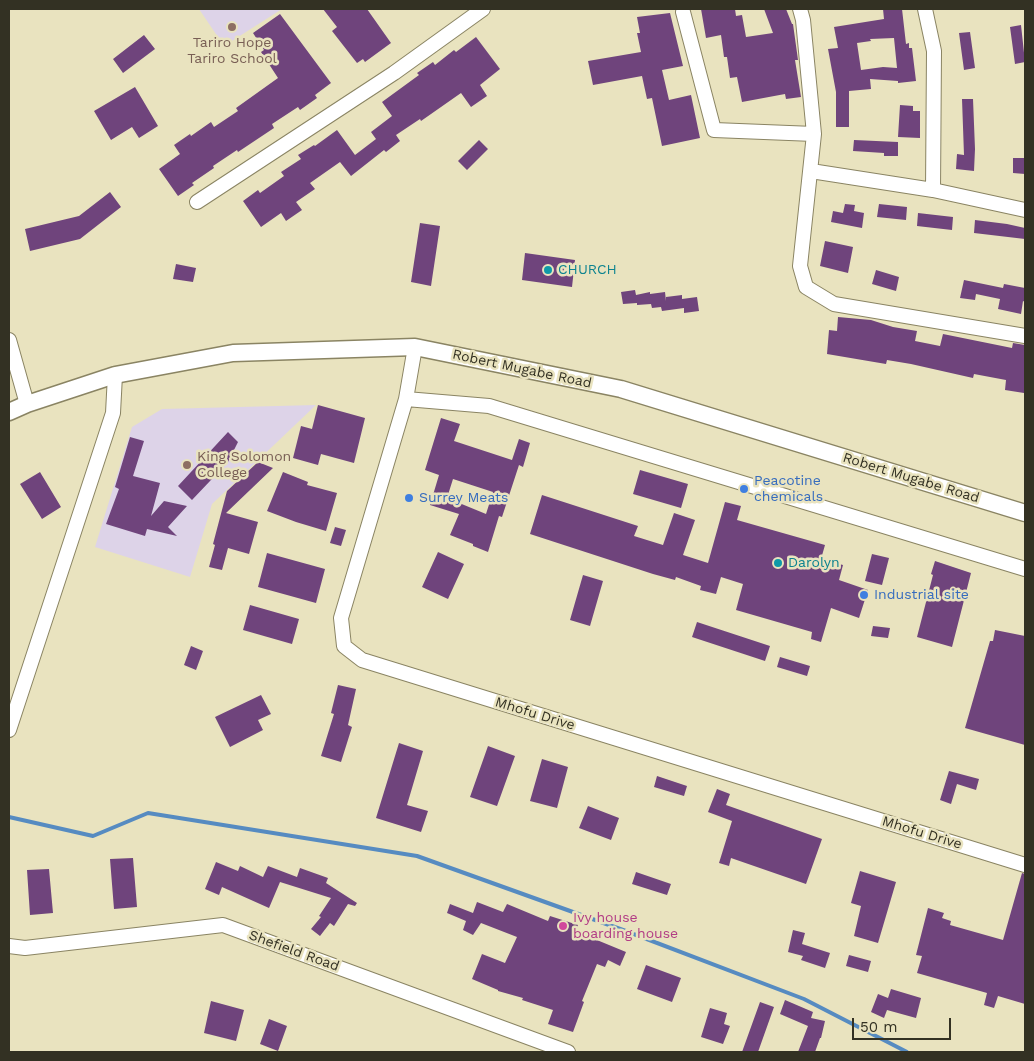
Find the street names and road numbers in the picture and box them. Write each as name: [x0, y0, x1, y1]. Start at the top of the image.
street label: Robert Mugabe Road: [451, 346, 593, 392]
street label: Robert Mugabe Road: [841, 449, 981, 507]
street label: Mhofu Drive: [493, 694, 577, 734]
street label: Mhofu Drive: [880, 813, 964, 853]
street label: Shefield Road: [247, 927, 341, 975]

